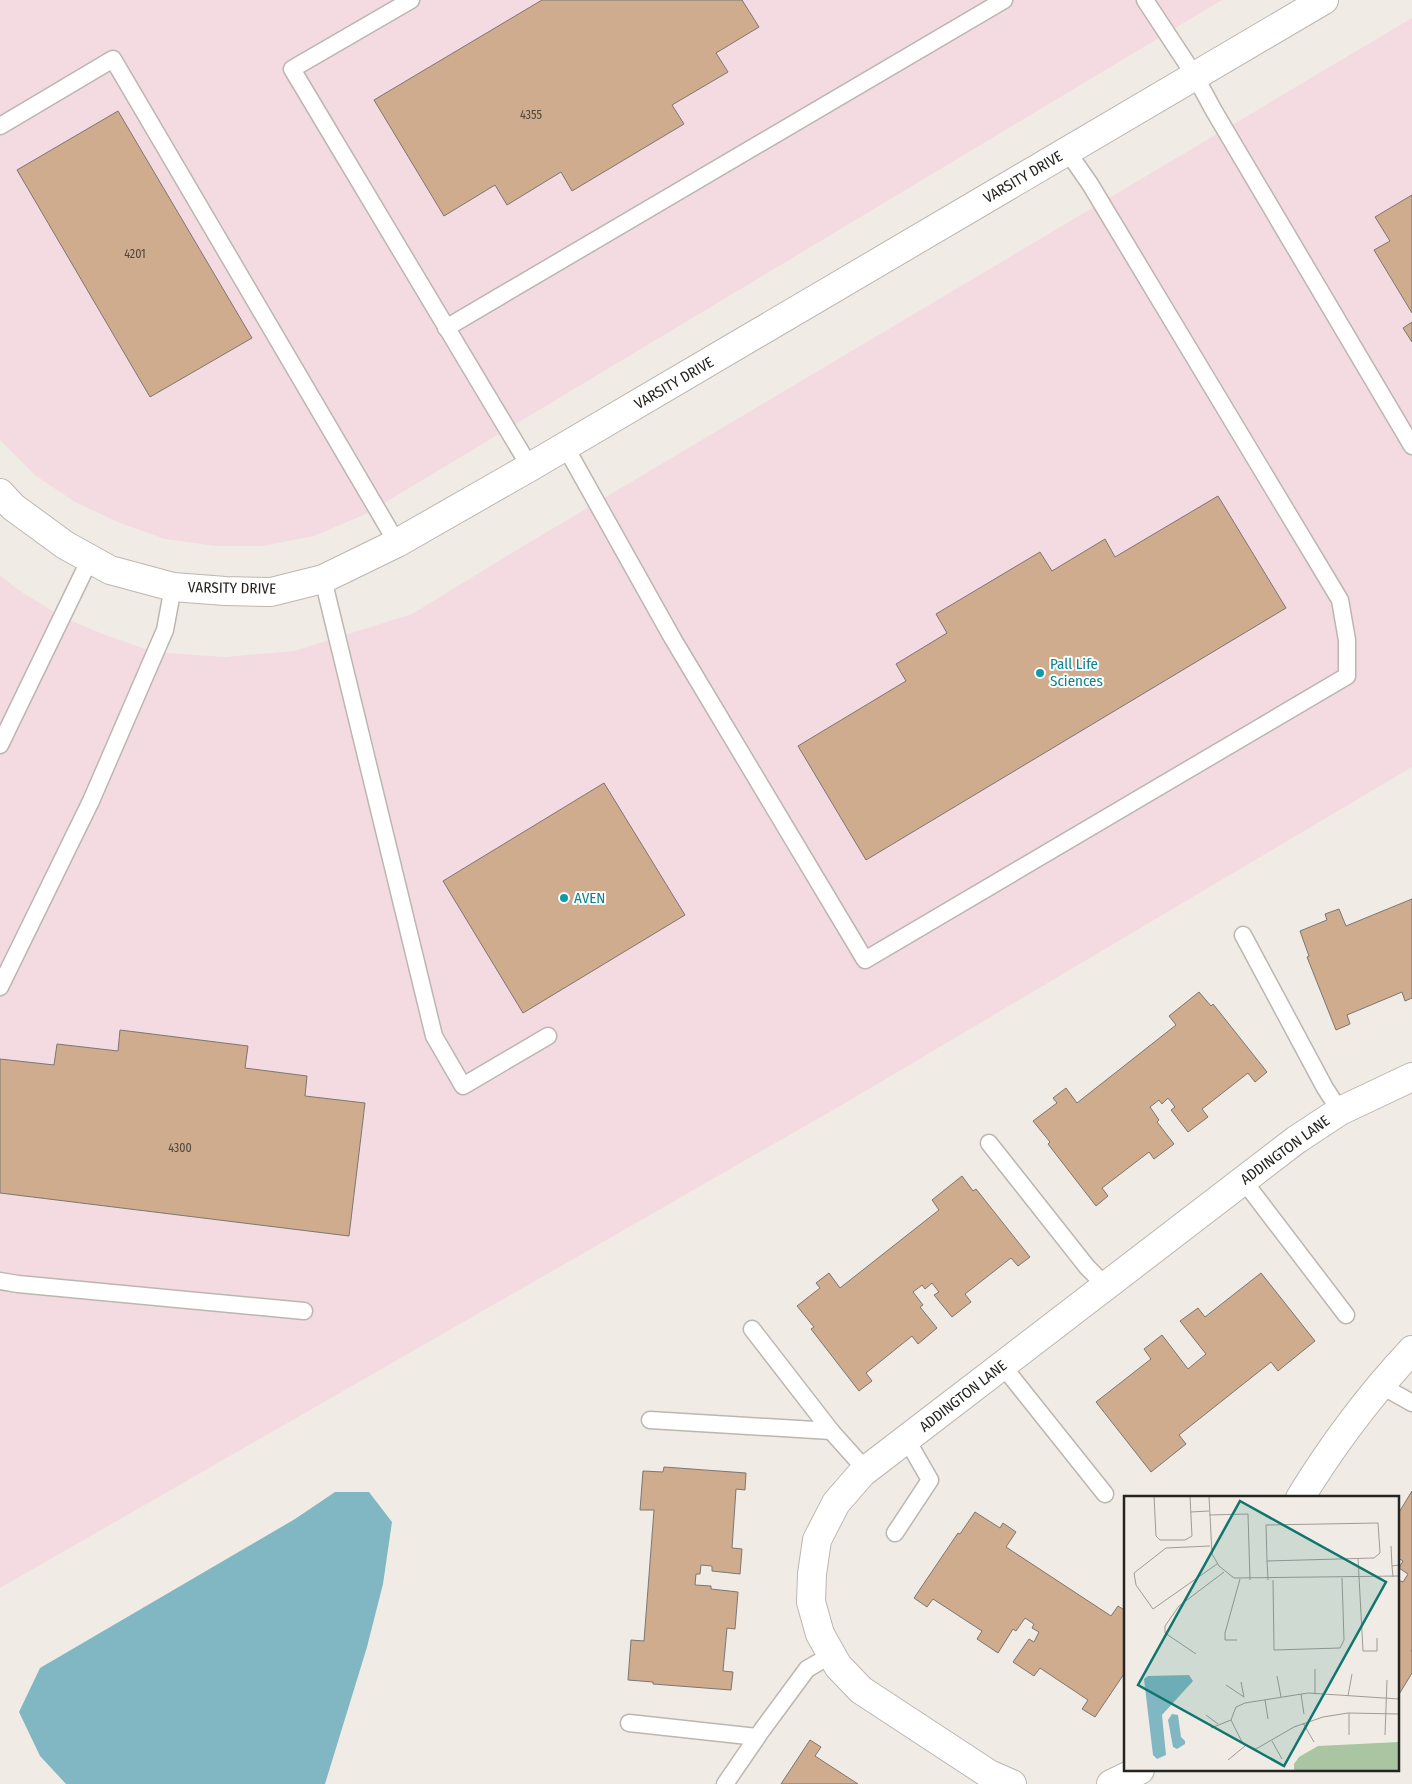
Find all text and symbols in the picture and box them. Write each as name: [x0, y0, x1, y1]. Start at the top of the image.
house number: 4355: [520, 108, 542, 122]
street label: VARSITY DRIVE: [980, 147, 1066, 207]
house number: 4201: [124, 247, 146, 261]
street label: VARSITY DRIVE: [631, 353, 717, 413]
street label: VARSITY DRIVE: [188, 578, 276, 598]
place label: Pall Life Sciences: [1050, 655, 1103, 690]
marker: Pall Life Sciences: [1034, 667, 1046, 679]
place label: AVEN: [574, 889, 605, 907]
marker: AVEN: [558, 892, 570, 904]
street label: ADDINGTON LANE: [1237, 1112, 1333, 1188]
house number: 4300: [168, 1141, 192, 1155]
street label: ADDINGTON LANE: [916, 1356, 1010, 1436]
inset map: [1124, 1496, 1400, 1772]

